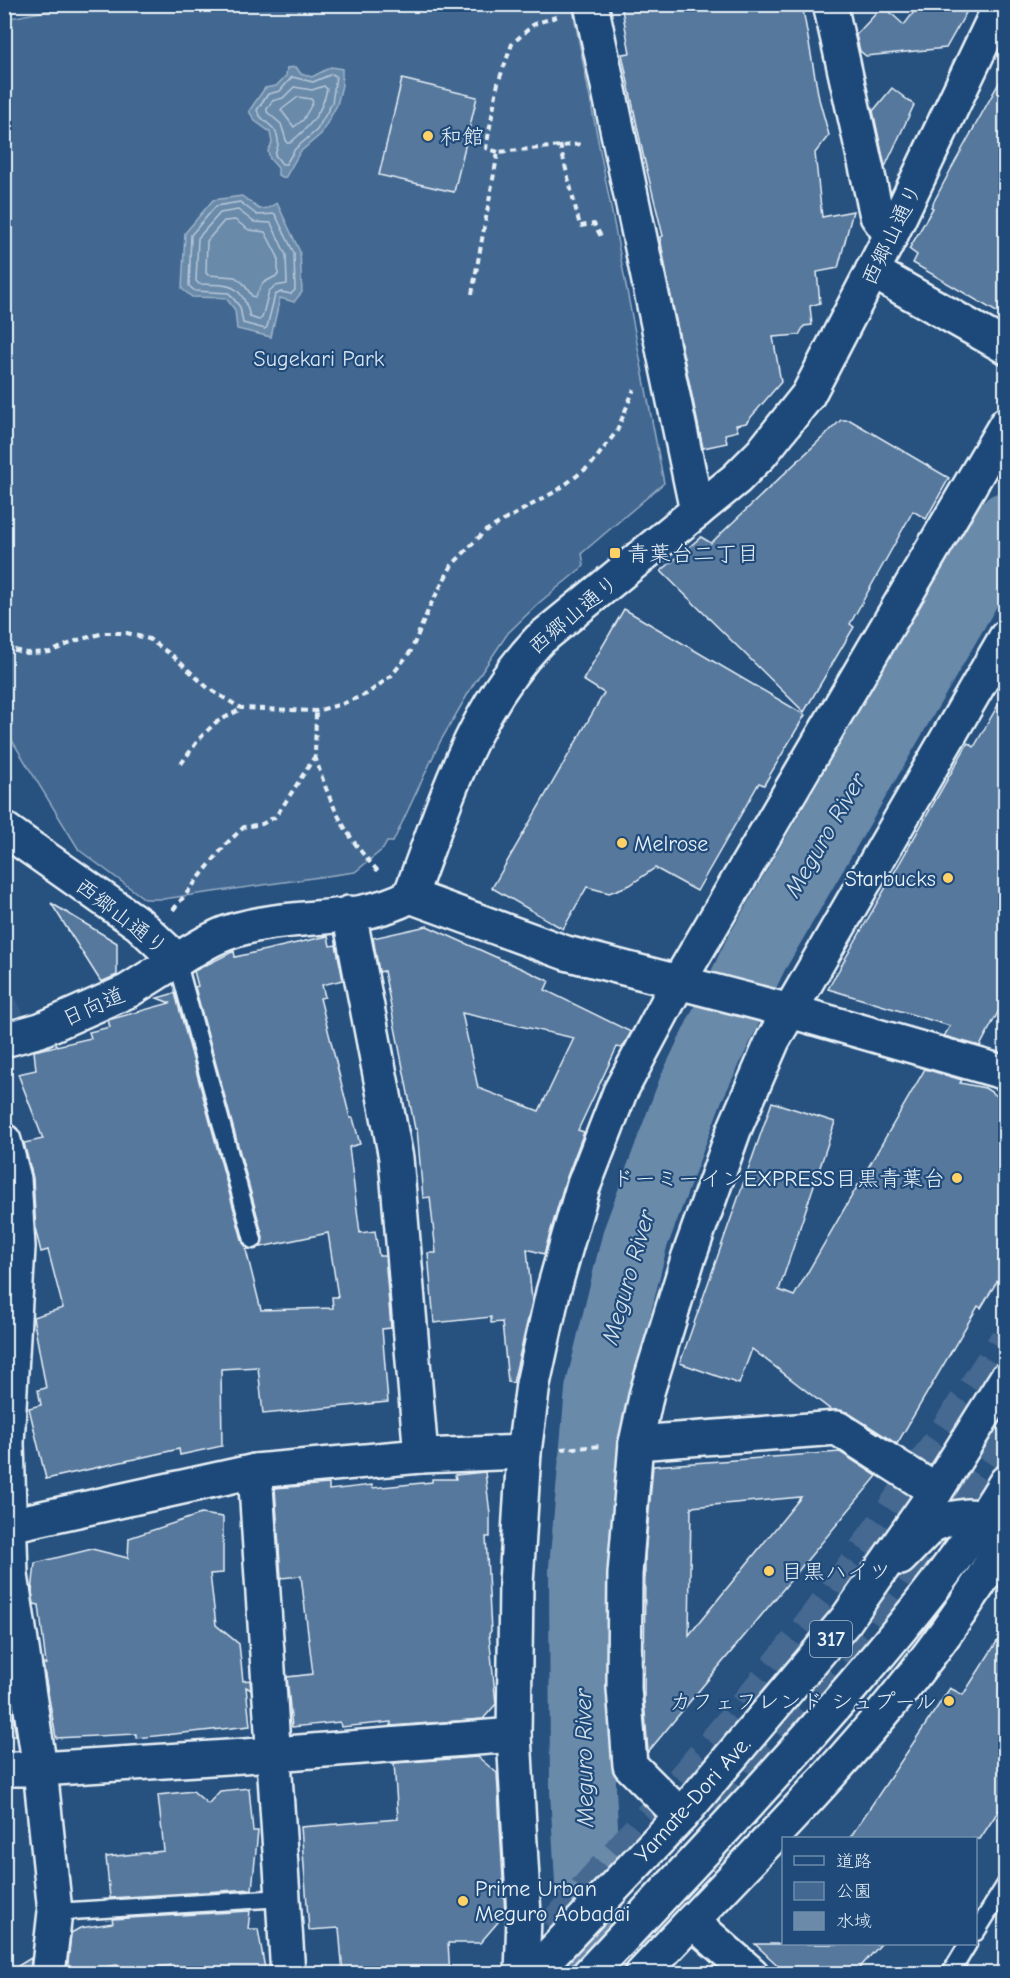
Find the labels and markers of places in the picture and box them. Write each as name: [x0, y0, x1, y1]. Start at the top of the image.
place label: 和館: [440, 124, 484, 150]
marker: 和館: [421, 129, 435, 143]
place label: 青葉台二丁目: [627, 541, 759, 567]
marker: 青葉台二丁目: [608, 546, 622, 560]
place label: Melrose: [634, 831, 708, 857]
marker: Melrose: [615, 836, 629, 850]
place label: Starbucks: [845, 866, 936, 892]
marker: Starbucks: [941, 871, 955, 885]
place label: ドーミーインEXPRESS目黒青葉台: [612, 1166, 945, 1192]
marker: ドーミーインEXPRESS目黒青葉台: [950, 1171, 964, 1185]
place label: 目黒ハイツ: [781, 1559, 891, 1585]
marker: 目黒ハイツ: [762, 1564, 776, 1578]
place label: カフェフレンド シュプール: [670, 1689, 937, 1715]
marker: カフェフレンド シュプール: [942, 1694, 956, 1708]
place label: Prime Urban Meguro Aobadai: [475, 1876, 630, 1927]
marker: Prime Urban Meguro Aobadai: [456, 1894, 470, 1908]

